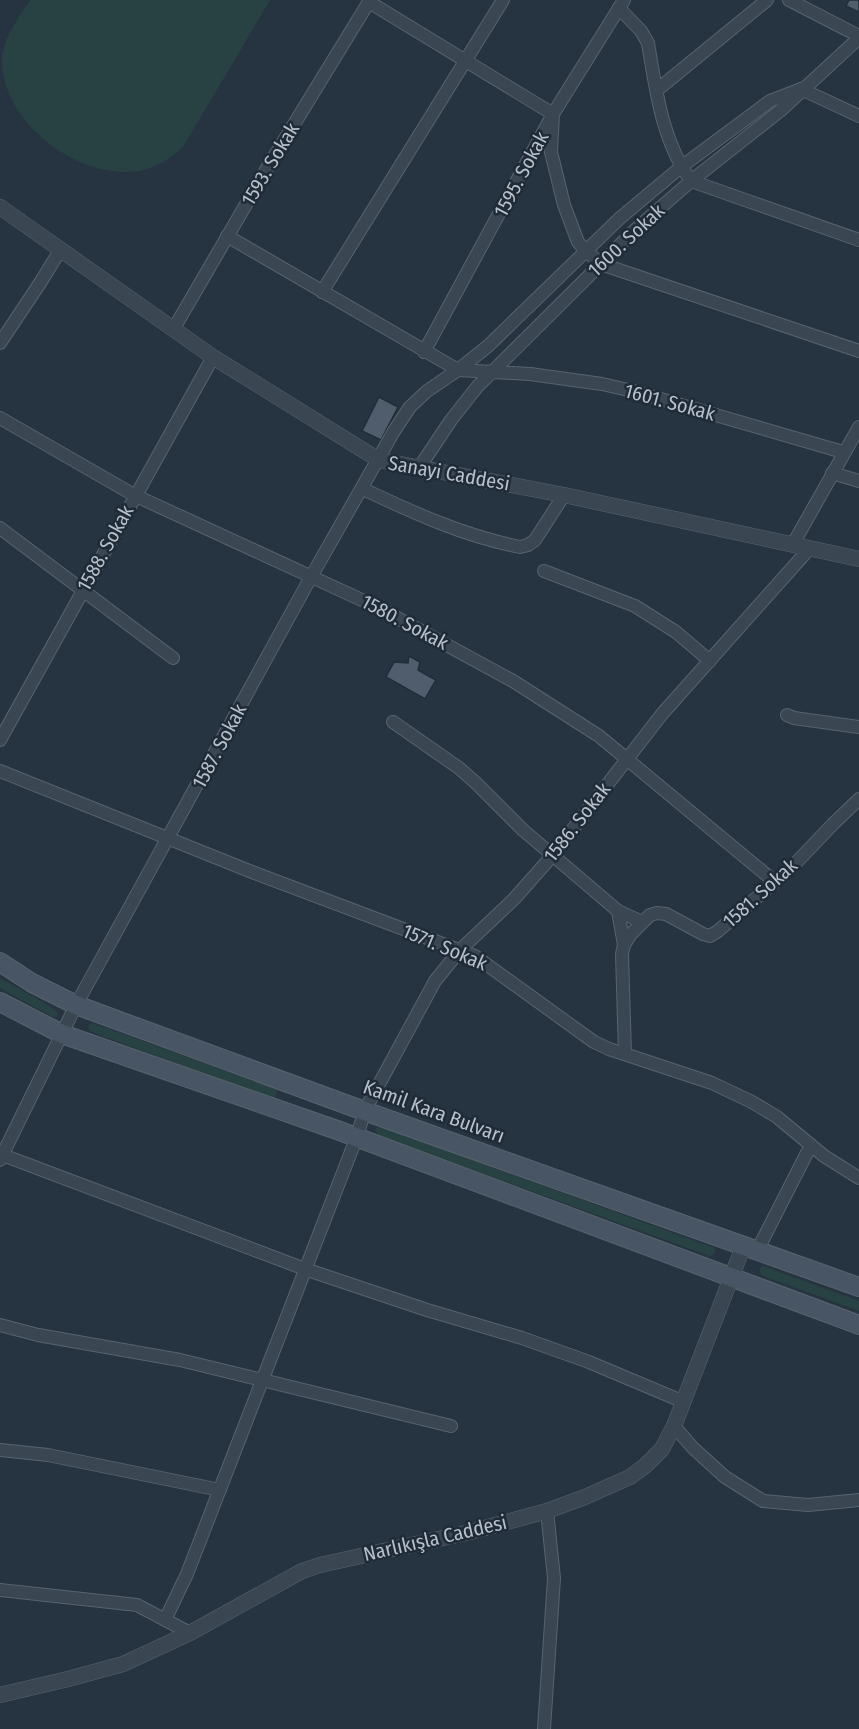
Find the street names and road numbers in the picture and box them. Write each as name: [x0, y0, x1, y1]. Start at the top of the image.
street label: 1593. Sokak: [236, 118, 304, 210]
street label: 1595. Sokak: [489, 127, 554, 221]
street label: 1600. Sokak: [583, 198, 670, 282]
street label: 1601. Sokak: [622, 378, 719, 426]
street label: Sanayi Caddesi: [386, 450, 512, 496]
street label: 1588. Sokak: [72, 500, 139, 595]
street label: 1580. Sokak: [357, 589, 453, 655]
street label: 1587. Sokak: [187, 699, 252, 792]
street label: 1586. Sokak: [538, 777, 616, 867]
street label: 1581. Sokak: [718, 853, 803, 933]
street label: 1571. Sokak: [399, 918, 492, 976]
street label: Kamil Kara Bulvarı: [360, 1074, 508, 1148]
street label: Narlıkışla Caddesi: [361, 1510, 509, 1567]

